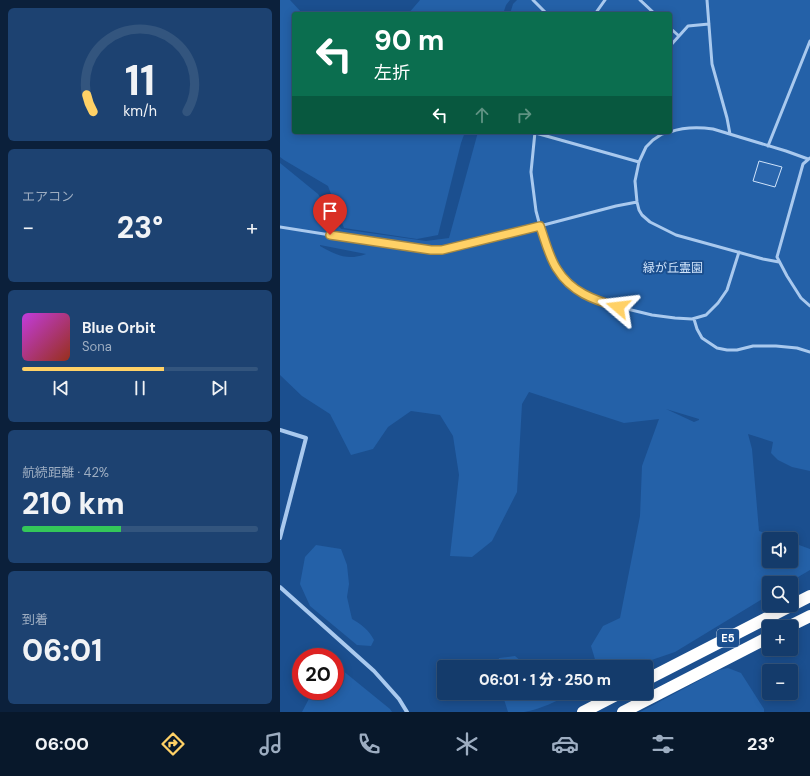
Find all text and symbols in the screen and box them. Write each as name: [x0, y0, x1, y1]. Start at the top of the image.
text: 90 m: [374, 22, 444, 59]
icon: left: [308, 28, 360, 80]
text: 11: [125, 54, 155, 108]
text: 左折: [374, 61, 410, 85]
text: km/h: [123, 102, 157, 120]
icon: left: [429, 104, 451, 126]
icon: ahead: [471, 104, 493, 126]
icon: right: [513, 104, 535, 126]
text: エアコン: [22, 188, 74, 205]
pin: [313, 194, 347, 235]
icon: arrive: [319, 200, 341, 222]
text: 23°: [117, 208, 163, 247]
text: −: [22, 213, 34, 242]
text: +: [246, 213, 258, 242]
park label: 緑が丘霊園: [643, 260, 703, 276]
position arrow: [597, 286, 639, 328]
text: Blue Orbit: [82, 318, 156, 338]
text: Sona: [82, 338, 112, 355]
icon: previous: [50, 377, 72, 399]
icon: pause: [129, 377, 151, 399]
icon: next: [208, 377, 230, 399]
text: 航続距離 · 42%: [22, 464, 109, 481]
text: 210 km: [22, 484, 125, 523]
map controls: [762, 532, 798, 700]
button: sound: [762, 532, 798, 568]
button: search: [762, 576, 798, 612]
text: 到着: [22, 611, 48, 628]
button: +: [762, 620, 798, 656]
road number: E5: [717, 629, 739, 647]
text: 06:01: [22, 631, 102, 670]
speed limit sign: 20: [292, 648, 344, 700]
button: −: [762, 664, 798, 700]
text: 06:01 · 1 分 · 250 m: [479, 670, 611, 690]
icon: directions: [159, 730, 187, 758]
icon: music: [257, 730, 285, 758]
icon: phone: [355, 730, 383, 758]
icon: climate: [453, 730, 481, 758]
icon: car: [551, 730, 579, 758]
icon: filters: [649, 730, 677, 758]
text: 06:00: [35, 732, 89, 756]
text: 23°: [747, 732, 775, 756]

